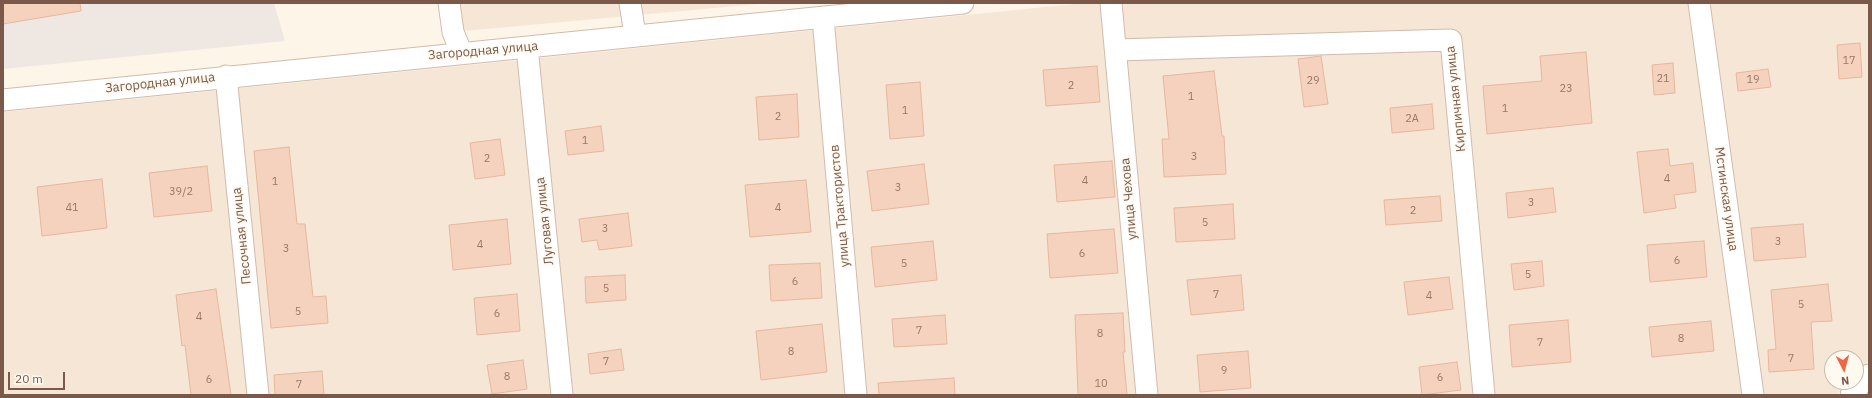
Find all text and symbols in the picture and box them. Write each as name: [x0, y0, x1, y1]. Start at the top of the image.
street label: Загородная улица: [427, 38, 539, 64]
street label: Кирпичная улица: [1443, 45, 1469, 153]
house number: 17: [1842, 54, 1856, 68]
street label: Загородная улица: [104, 69, 216, 97]
house number: 21: [1656, 72, 1670, 86]
house number: 19: [1746, 73, 1760, 87]
house number: 29: [1306, 74, 1320, 88]
house number: 2: [1068, 79, 1074, 93]
house number: 23: [1559, 82, 1573, 96]
house number: 1: [1188, 90, 1194, 104]
house number: 1: [1502, 102, 1508, 116]
house number: 1: [902, 104, 908, 118]
house number: 2: [775, 110, 781, 124]
house number: 2А: [1405, 112, 1419, 126]
house number: 1: [582, 134, 588, 148]
street label: улица Трактористов: [827, 144, 853, 268]
street label: Мстинская улица: [1711, 146, 1741, 252]
house number: 3: [1191, 150, 1197, 164]
house number: 2: [484, 152, 490, 166]
street label: улица Чехова: [1118, 157, 1140, 241]
house number: 4: [1664, 172, 1670, 186]
house number: 4: [1082, 174, 1088, 188]
house number: 1: [272, 175, 278, 189]
street label: Луговая улица: [533, 176, 557, 266]
house number: 3: [895, 181, 901, 195]
house number: 39/2: [169, 185, 193, 199]
street label: Песочная улица: [229, 187, 255, 285]
house number: 3: [1528, 196, 1534, 210]
house number: 41: [65, 201, 79, 215]
house number: 4: [775, 201, 781, 215]
house number: 2: [1410, 204, 1416, 218]
house number: 5: [1202, 216, 1208, 230]
house number: 3: [602, 222, 608, 236]
house number: 3: [1775, 235, 1781, 249]
house number: 4: [477, 238, 483, 252]
house number: 3: [283, 242, 289, 256]
house number: 6: [1079, 247, 1085, 261]
house number: 6: [1674, 254, 1680, 268]
house number: 5: [901, 257, 907, 271]
house number: 5: [1525, 268, 1531, 282]
house number: 6: [792, 275, 798, 289]
house number: 5: [603, 282, 609, 296]
house number: 7: [1213, 288, 1219, 302]
house number: 4: [1426, 289, 1432, 303]
house number: 5: [1798, 298, 1804, 312]
house number: 5: [295, 305, 301, 319]
house number: 6: [494, 307, 500, 321]
house number: 4: [196, 310, 202, 324]
house number: 7: [916, 324, 922, 338]
house number: 8: [1097, 327, 1103, 341]
house number: 8: [1678, 332, 1684, 346]
house number: 7: [1537, 336, 1543, 350]
house number: 8: [788, 345, 794, 359]
north arrow: [1824, 350, 1864, 390]
house number: 7: [1788, 352, 1794, 366]
house number: 7: [603, 355, 609, 369]
scale bar: [10, 364, 67, 390]
house number: 9: [1221, 364, 1227, 378]
house number: 8: [504, 370, 510, 384]
text: 20 m: [15, 371, 43, 386]
house number: 6: [1437, 371, 1443, 385]
house number: 6: [206, 373, 212, 387]
text: N: [1840, 374, 1850, 388]
house number: 10: [1094, 377, 1108, 391]
house number: 7: [296, 378, 302, 392]

